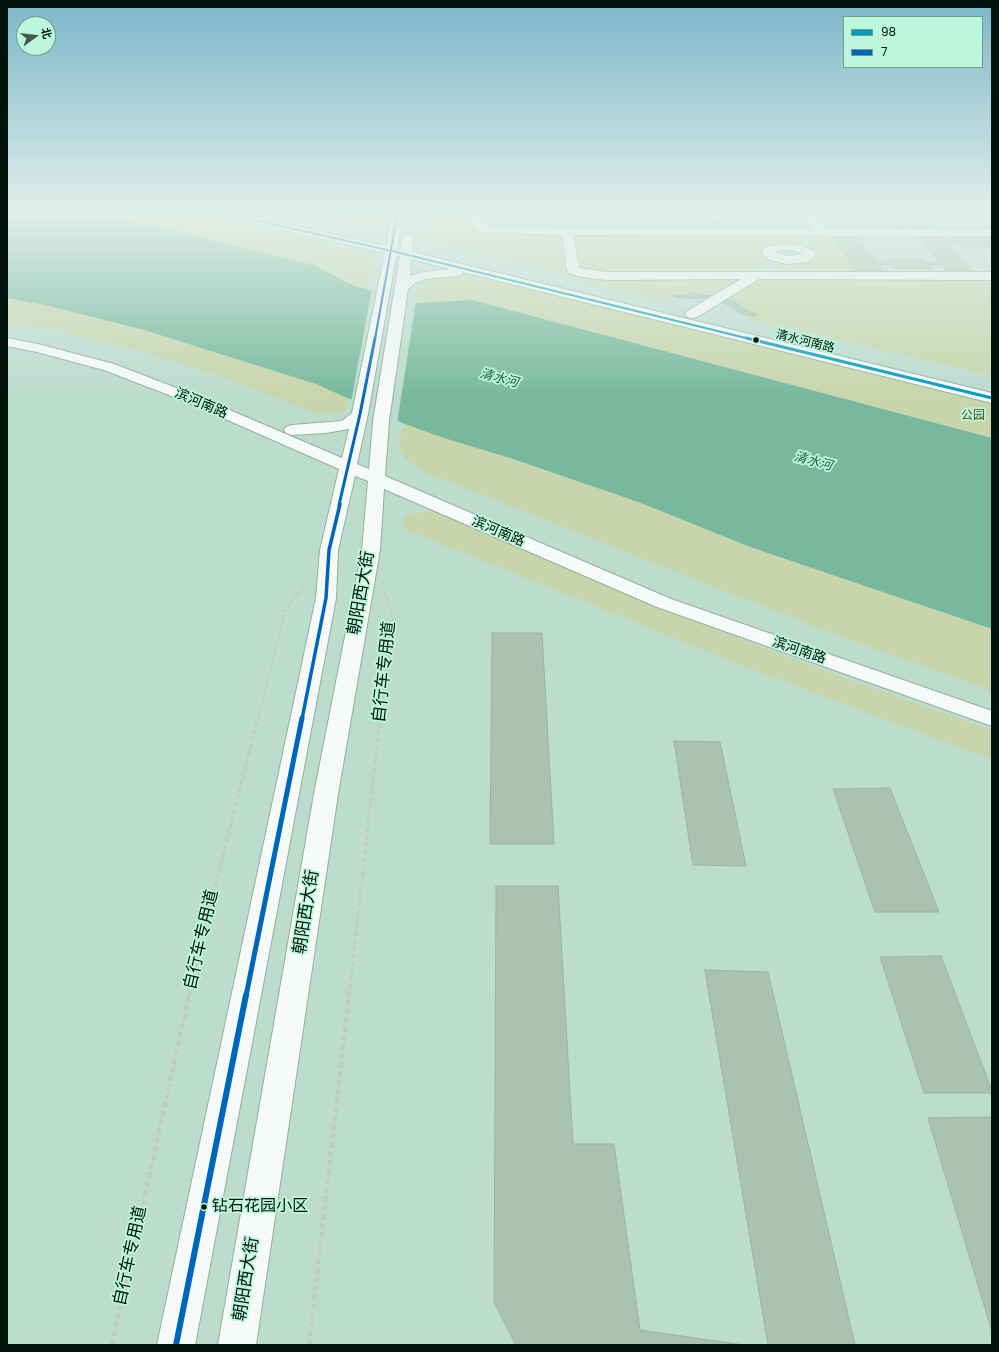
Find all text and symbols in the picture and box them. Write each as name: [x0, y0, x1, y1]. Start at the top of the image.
north arrow: [16, 16, 56, 56]
legend: [843, 16, 983, 68]
text: 98: [881, 23, 896, 40]
text: 北: [37, 26, 56, 41]
text: 7: [881, 43, 888, 60]
street label: 清水河南路: [774, 328, 836, 356]
unlabelled marker: [751, 335, 761, 345]
water label: 清水河: [478, 366, 520, 392]
street label: 滨河南路: [172, 385, 230, 423]
park label: 公园: [961, 409, 985, 423]
water label: 清水河: [792, 449, 834, 475]
street label: 滨河南路: [469, 513, 527, 551]
street label: 朝阳西大街: [345, 549, 379, 637]
street label: 自行车专用道: [370, 620, 400, 724]
street label: 滨河南路: [770, 634, 828, 668]
street label: 朝阳西大街: [290, 868, 324, 956]
street label: 自行车专用道: [181, 888, 223, 992]
place label: 钻石花园小区: [212, 1197, 308, 1217]
marker: 钻石花园小区: [199, 1202, 209, 1212]
street label: 自行车专用道: [110, 1204, 152, 1308]
street label: 朝阳西大街: [230, 1235, 264, 1323]

